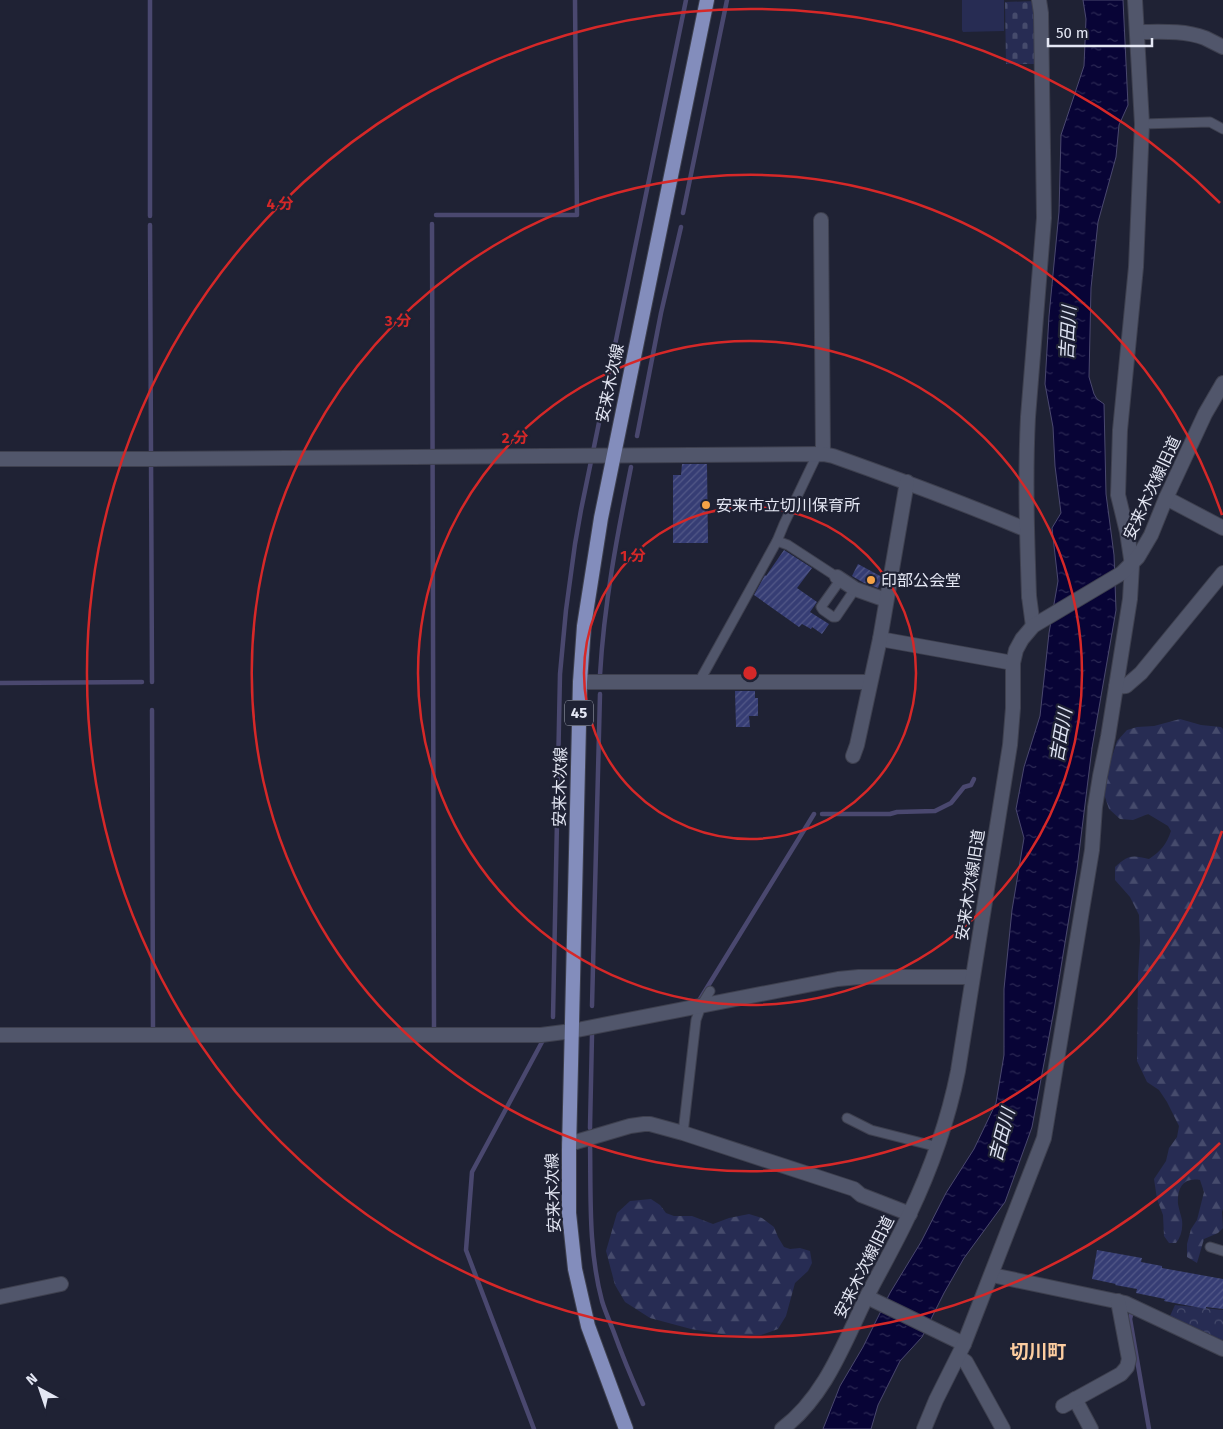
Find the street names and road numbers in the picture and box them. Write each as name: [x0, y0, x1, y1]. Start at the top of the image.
street label: 安来木次線: [592, 342, 628, 424]
street label: 安来木次線旧道: [1120, 433, 1184, 543]
road number: 45: [565, 700, 593, 726]
street label: 安来木次線: [550, 747, 570, 827]
street label: 安来木次線旧道: [952, 828, 988, 942]
street label: 安来木次線: [542, 1153, 564, 1233]
street label: 安来木次線旧道: [830, 1213, 898, 1321]

